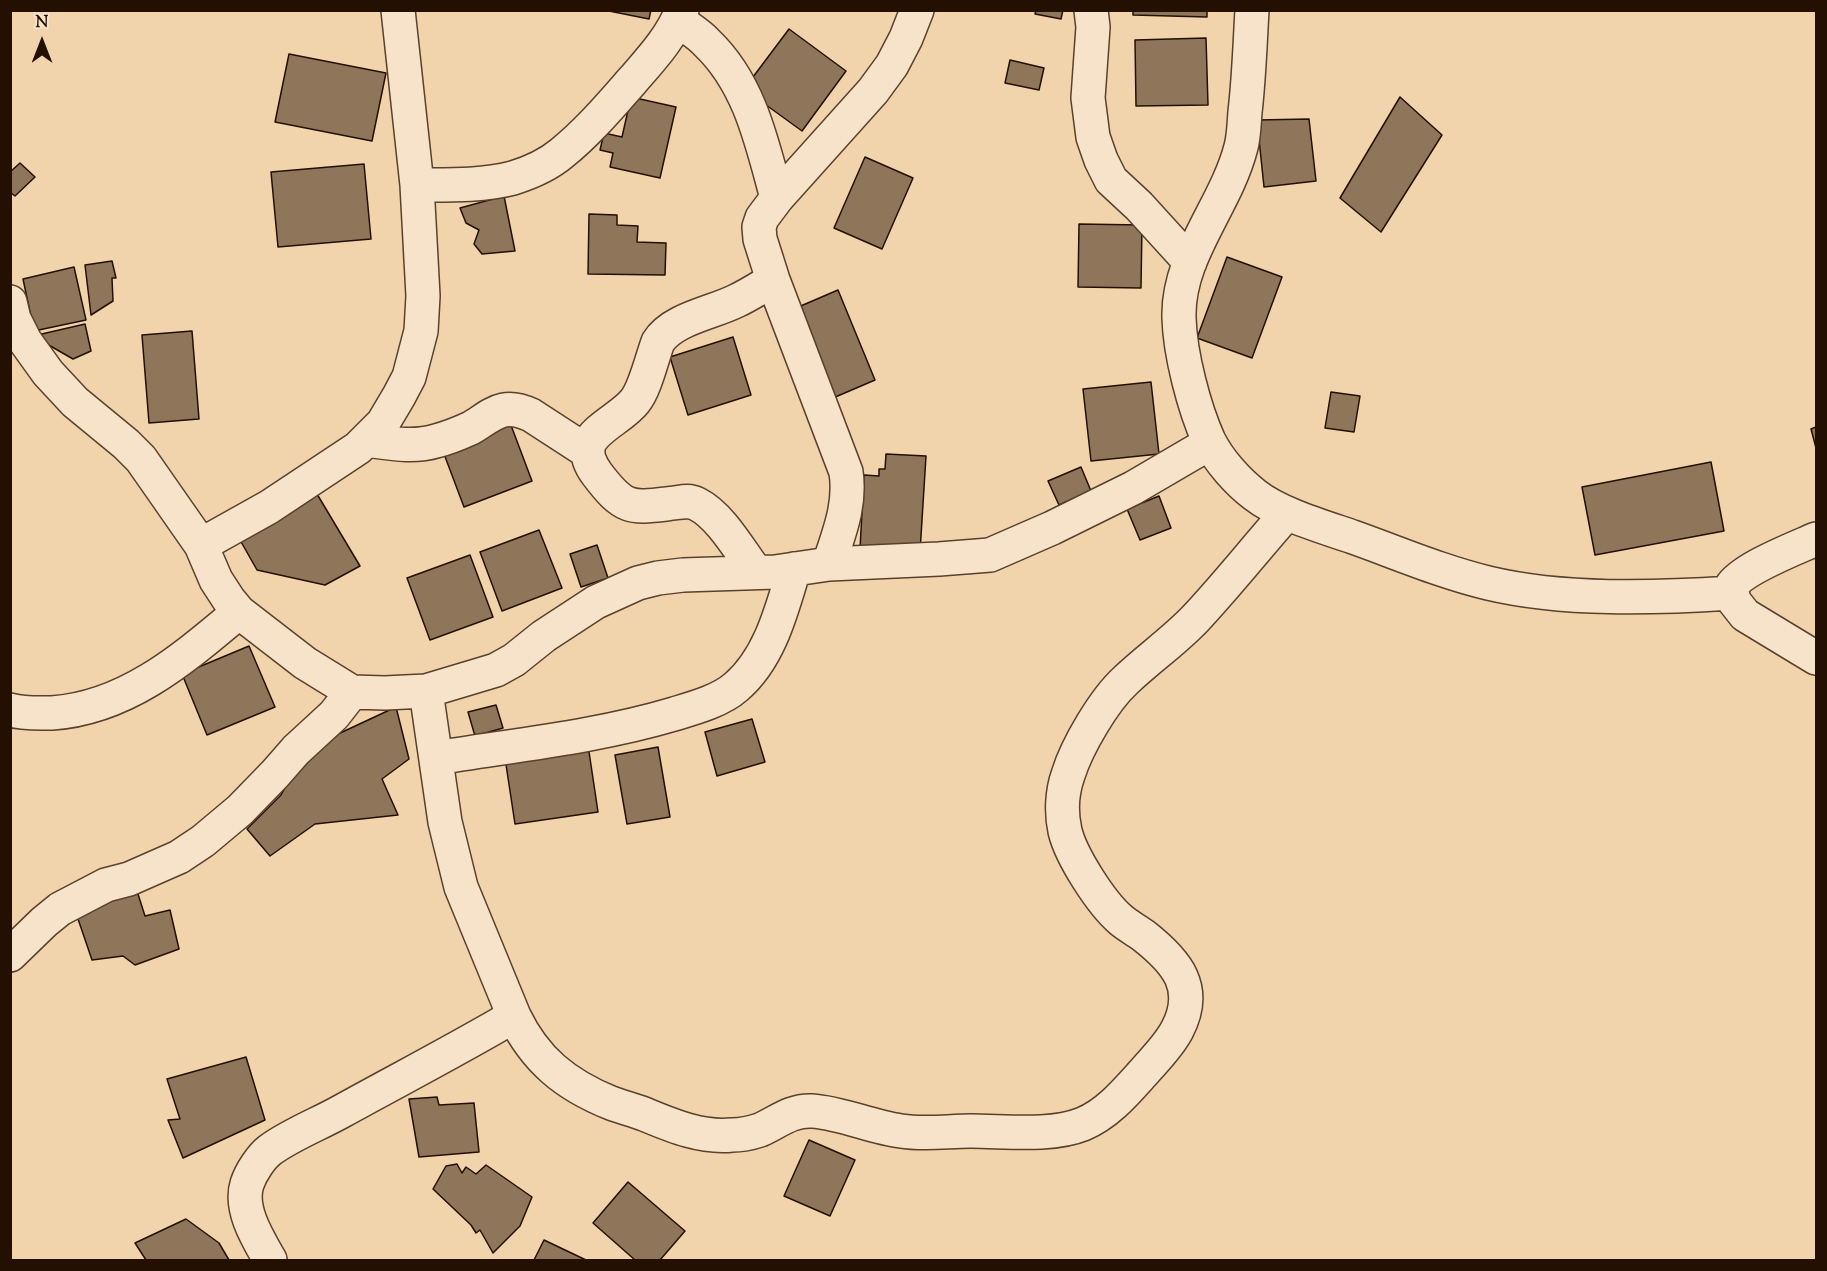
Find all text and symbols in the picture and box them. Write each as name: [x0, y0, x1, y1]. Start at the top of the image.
north arrow: [12, 12, 72, 72]
text: N: [36, 12, 48, 35]

